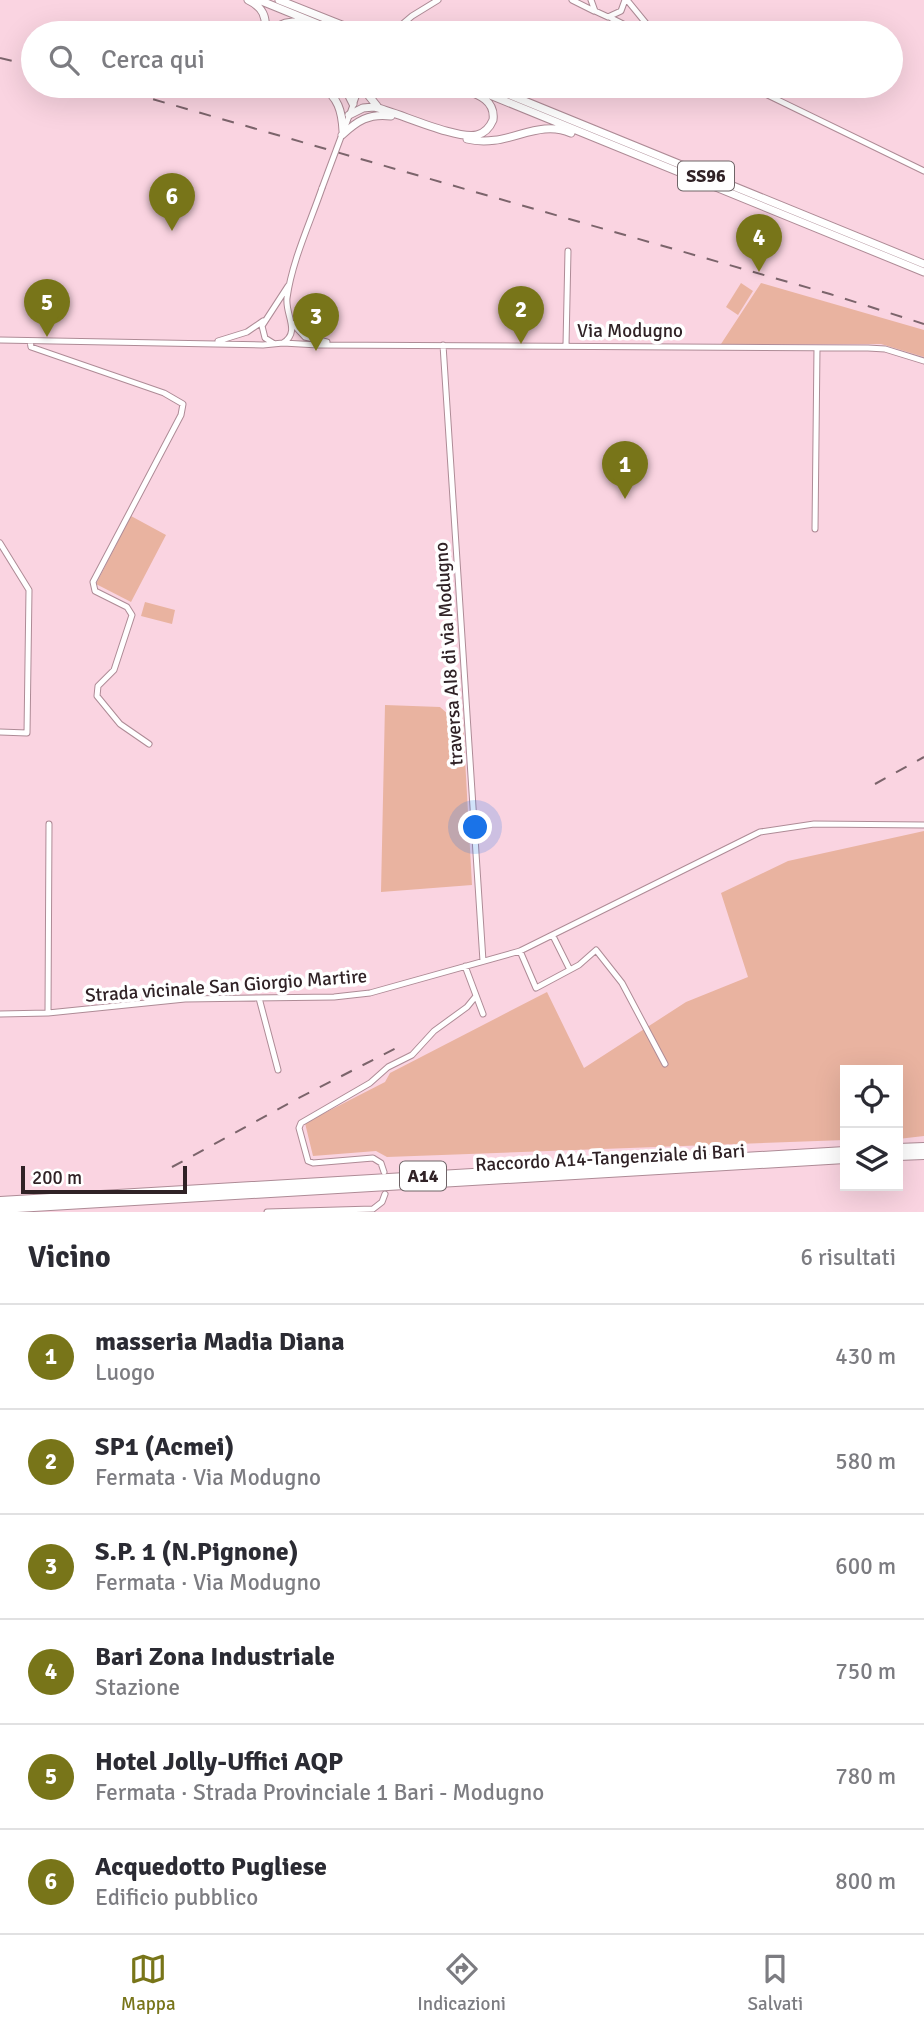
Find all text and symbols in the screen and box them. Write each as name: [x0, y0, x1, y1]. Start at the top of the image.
search box: [21, 21, 903, 98]
icon: search: [45, 41, 83, 79]
text: Cerca qui: [101, 44, 205, 76]
road number: SS96: [678, 162, 734, 190]
pin: 6: [149, 173, 195, 231]
pin: 4: [736, 214, 782, 272]
pin: 5: [24, 279, 70, 337]
pin: 2: [498, 286, 544, 344]
pin: 3: [293, 293, 339, 351]
street label: Via Modugno: [577, 319, 683, 343]
pin: 1: [602, 441, 648, 499]
street label: traversa AI8 di via Modugno: [429, 541, 469, 767]
your location: [458, 810, 492, 844]
street label: Strada vicinale San Giorgio Martire: [84, 964, 368, 1008]
map controls: [840, 1065, 903, 1191]
button: locate: [840, 1065, 903, 1128]
button: layers: [840, 1128, 903, 1191]
street label: Raccordo A14-Tangenziale di Bari: [474, 1139, 746, 1177]
road number: A14: [400, 1162, 446, 1190]
scale bar: [21, 1163, 187, 1195]
text: 200 m: [32, 1166, 82, 1190]
text: Vicino: [28, 1239, 111, 1276]
text: 6 risultati: [800, 1243, 896, 1272]
text: masseria Madia Diana: [95, 1326, 345, 1358]
text: 1: [45, 1342, 57, 1371]
text: 430 m: [835, 1342, 896, 1371]
text: Luogo: [95, 1358, 155, 1387]
text: SP1 (Acmei): [95, 1431, 234, 1463]
text: 2: [45, 1447, 57, 1476]
text: 580 m: [835, 1447, 896, 1476]
text: Fermata · Via Modugno: [95, 1463, 321, 1492]
text: S.P. 1 (N.Pignone): [95, 1536, 299, 1568]
text: 3: [45, 1552, 57, 1581]
text: 600 m: [835, 1552, 896, 1581]
text: Fermata · Via Modugno: [95, 1568, 321, 1597]
text: Bari Zona Industriale: [95, 1641, 335, 1673]
text: 4: [45, 1657, 57, 1686]
text: 750 m: [835, 1657, 896, 1686]
text: Stazione: [95, 1673, 180, 1702]
text: Hotel Jolly-Uffici AQP: [95, 1746, 343, 1778]
text: 5: [45, 1762, 57, 1791]
text: 780 m: [835, 1762, 896, 1791]
text: Fermata · Strada Provinciale 1 Bari - Modugno: [95, 1778, 544, 1807]
text: Acquedotto Pugliese: [95, 1851, 327, 1883]
text: 6: [45, 1867, 57, 1896]
text: 800 m: [835, 1867, 896, 1896]
text: Edificio pubblico: [95, 1883, 258, 1912]
tab: Mappa: [121, 1950, 176, 2016]
tab: Indicazioni: [417, 1950, 506, 2016]
tab: Salvati: [748, 1950, 803, 2016]

